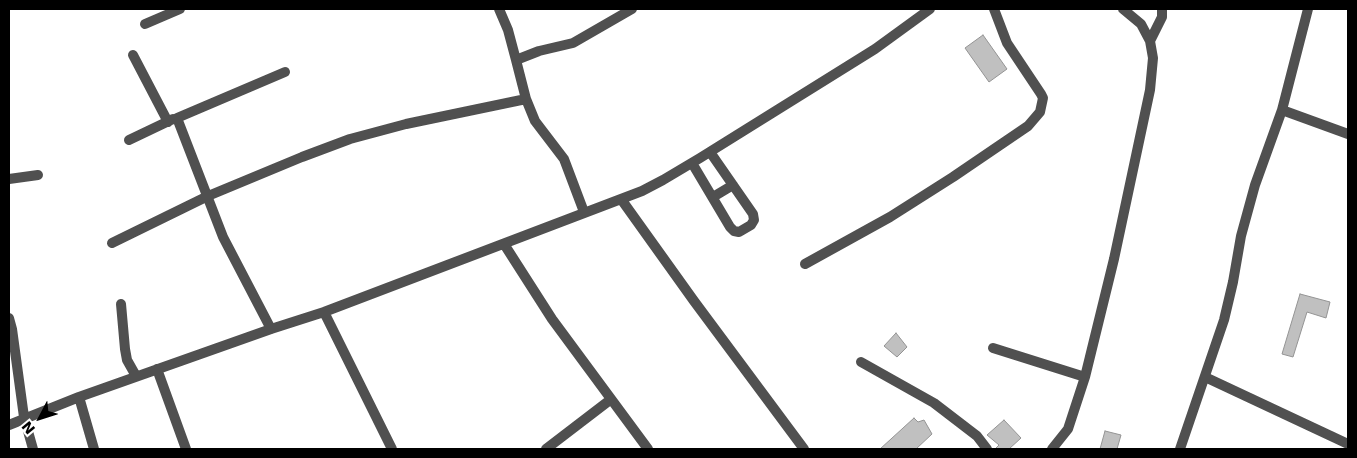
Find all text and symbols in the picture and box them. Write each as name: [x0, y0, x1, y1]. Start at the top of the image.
north arrow: [15, 393, 65, 443]
text: N: [19, 418, 38, 437]

